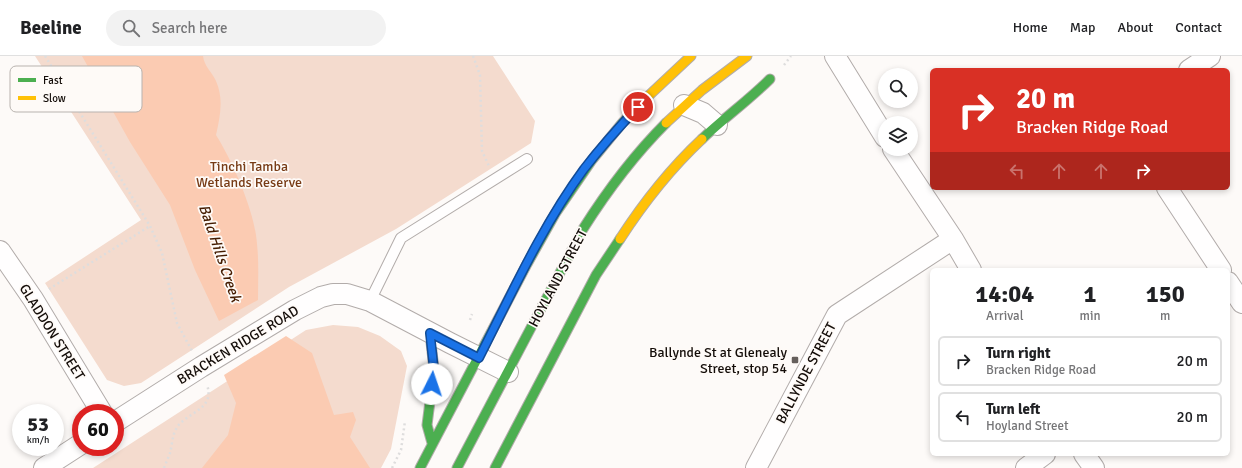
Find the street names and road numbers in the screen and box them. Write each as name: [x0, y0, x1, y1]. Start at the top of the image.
street label: HOYLAND STREET: [525, 226, 591, 330]
street label: GLADDON STREET: [16, 281, 88, 383]
street label: BRACKEN RIDGE ROAD: [174, 302, 302, 388]
street label: BALLYNDE STREET: [772, 319, 840, 427]

